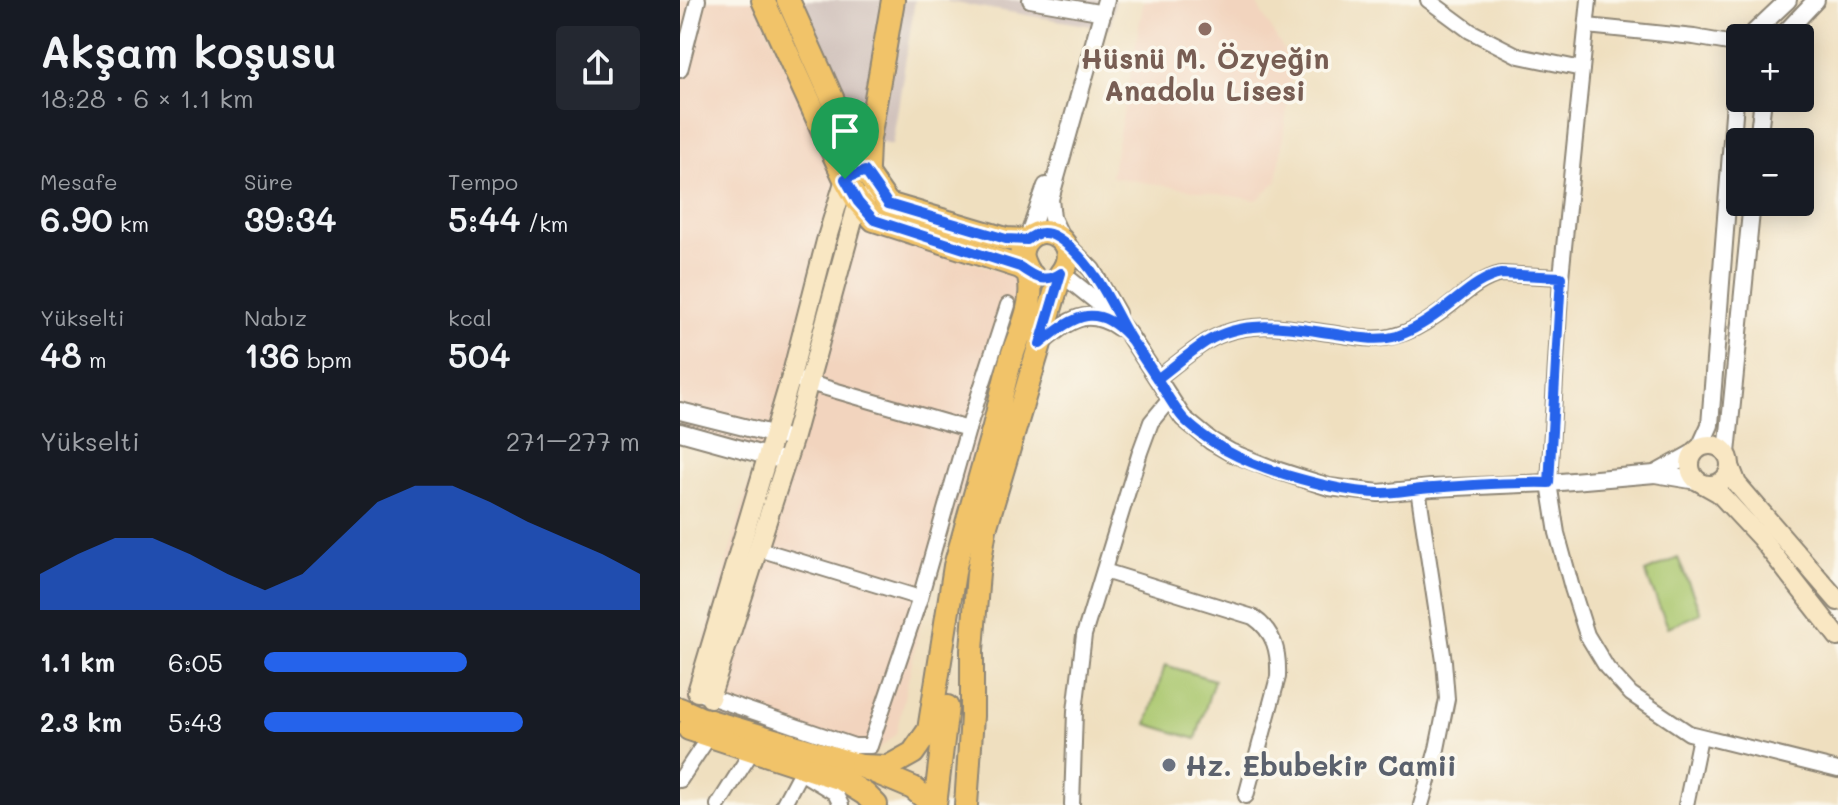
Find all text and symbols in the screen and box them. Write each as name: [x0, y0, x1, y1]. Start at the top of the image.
marker: Hüsnü M. Özyeğin Anadolu Lisesi: [1196, 20, 1214, 38]
text: Akşam koşusu: [40, 22, 337, 79]
map controls: [1726, 24, 1814, 216]
button: +: [1726, 24, 1814, 112]
button: share: [556, 26, 640, 110]
place label: Hüsnü M. Özyeğin Anadolu Lisesi: [1081, 40, 1329, 108]
text: 18:28 · 6 × 1.1 km: [40, 81, 254, 115]
pin: [811, 97, 879, 179]
icon: arrive: [823, 109, 867, 153]
button: −: [1726, 128, 1814, 216]
text: Mesafe: [40, 167, 118, 196]
text: Süre: [244, 167, 293, 196]
text: Tempo: [448, 167, 518, 196]
text: 6.90: [40, 196, 113, 241]
text: 39:34: [244, 196, 337, 241]
text: 5:44: [448, 196, 521, 241]
text: km: [113, 209, 149, 238]
text: /km: [521, 209, 568, 238]
text: Yükselti: [40, 303, 124, 332]
text: Nabız: [244, 303, 307, 332]
text: kcal: [448, 303, 492, 332]
text: 48: [40, 332, 82, 377]
text: 136: [244, 332, 300, 377]
text: 504: [448, 332, 510, 377]
text: m: [82, 345, 107, 374]
text: bpm: [300, 345, 352, 374]
text: Yükselti: [40, 424, 140, 458]
text: 271–277 m: [506, 424, 640, 458]
text: 1.1 km: [40, 645, 115, 679]
text: 6:05: [168, 645, 223, 679]
text: 2.3 km: [40, 705, 122, 739]
text: 5:43: [168, 705, 222, 739]
place label: Hz. Ebubekir Camii: [1185, 747, 1457, 783]
marker: Hz. Ebubekir Camii: [1160, 756, 1178, 774]

